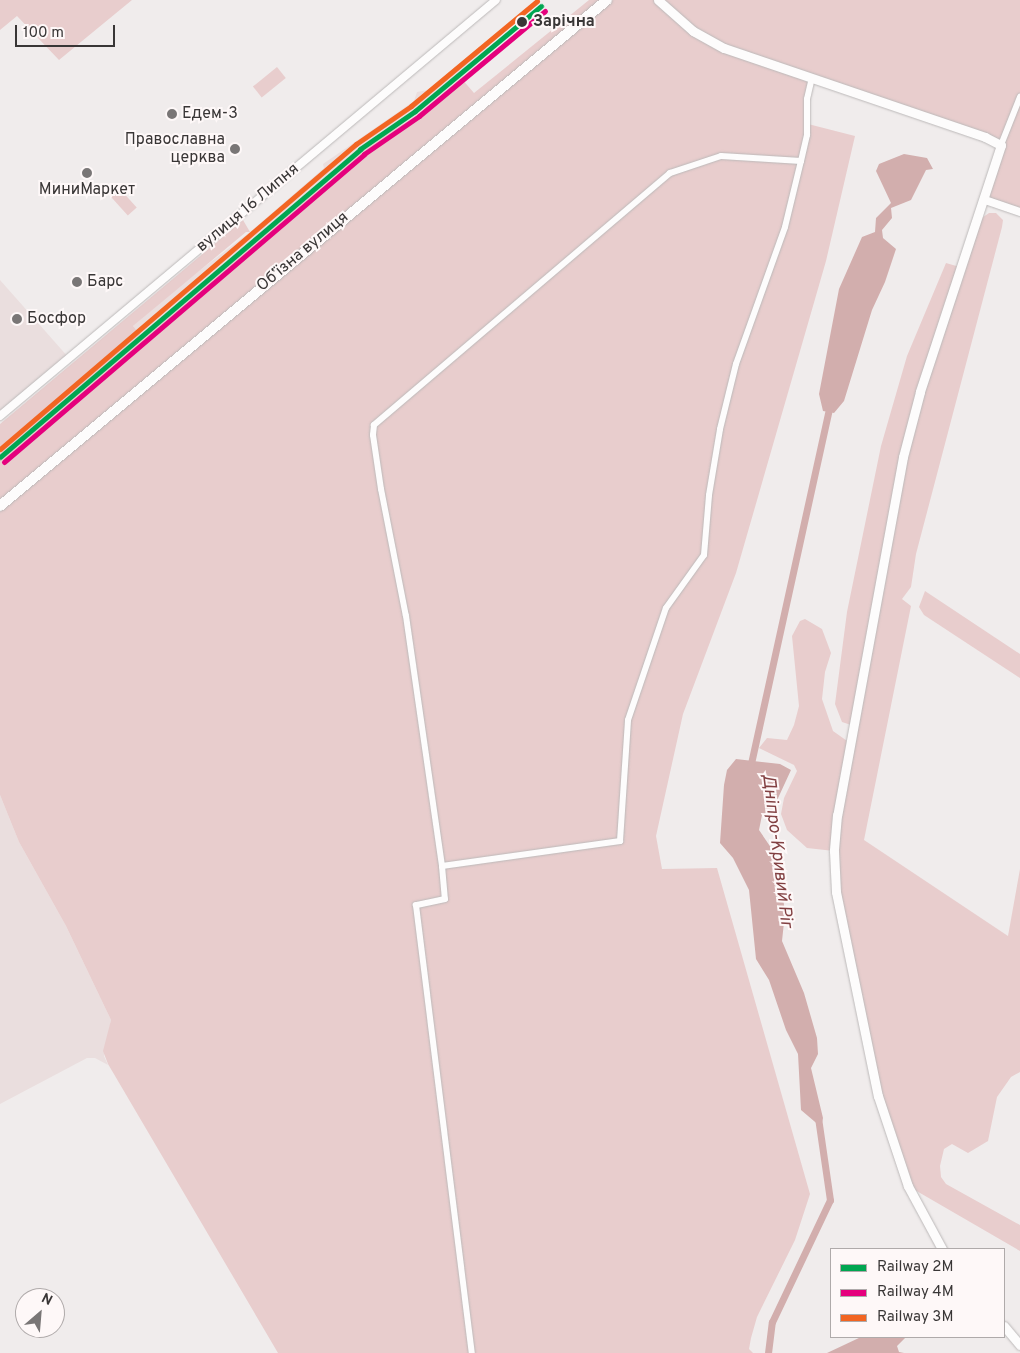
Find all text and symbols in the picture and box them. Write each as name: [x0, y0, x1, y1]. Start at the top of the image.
place label: Зарічна: [533, 12, 595, 32]
scale bar: [18, 15, 118, 47]
marker: Зарічна: [515, 15, 529, 29]
text: 100 m: [23, 24, 64, 43]
place label: Едем-3: [182, 104, 238, 124]
marker: Едем-3: [166, 108, 178, 120]
place label: Православна церква: [125, 130, 225, 168]
marker: Православна церква: [229, 143, 241, 155]
street label: вулиця 16 Липня: [193, 160, 303, 256]
marker: МиниМаркет: [81, 167, 93, 179]
place label: МиниМаркет: [39, 180, 135, 200]
street label: Обʼїзна вулиця: [253, 208, 353, 296]
place label: Барс: [87, 272, 123, 292]
marker: Барс: [71, 276, 83, 288]
place label: Босфор: [27, 309, 86, 329]
marker: Босфор: [11, 313, 23, 325]
water label: Дніпро-Кривий Ріг: [756, 773, 796, 929]
legend: [830, 1248, 1005, 1338]
text: Railway 2М: [877, 1258, 954, 1277]
text: Railway 4М: [877, 1283, 954, 1302]
north arrow: [15, 1288, 65, 1338]
text: N: [38, 1290, 55, 1310]
text: Railway 3М: [877, 1308, 953, 1327]

